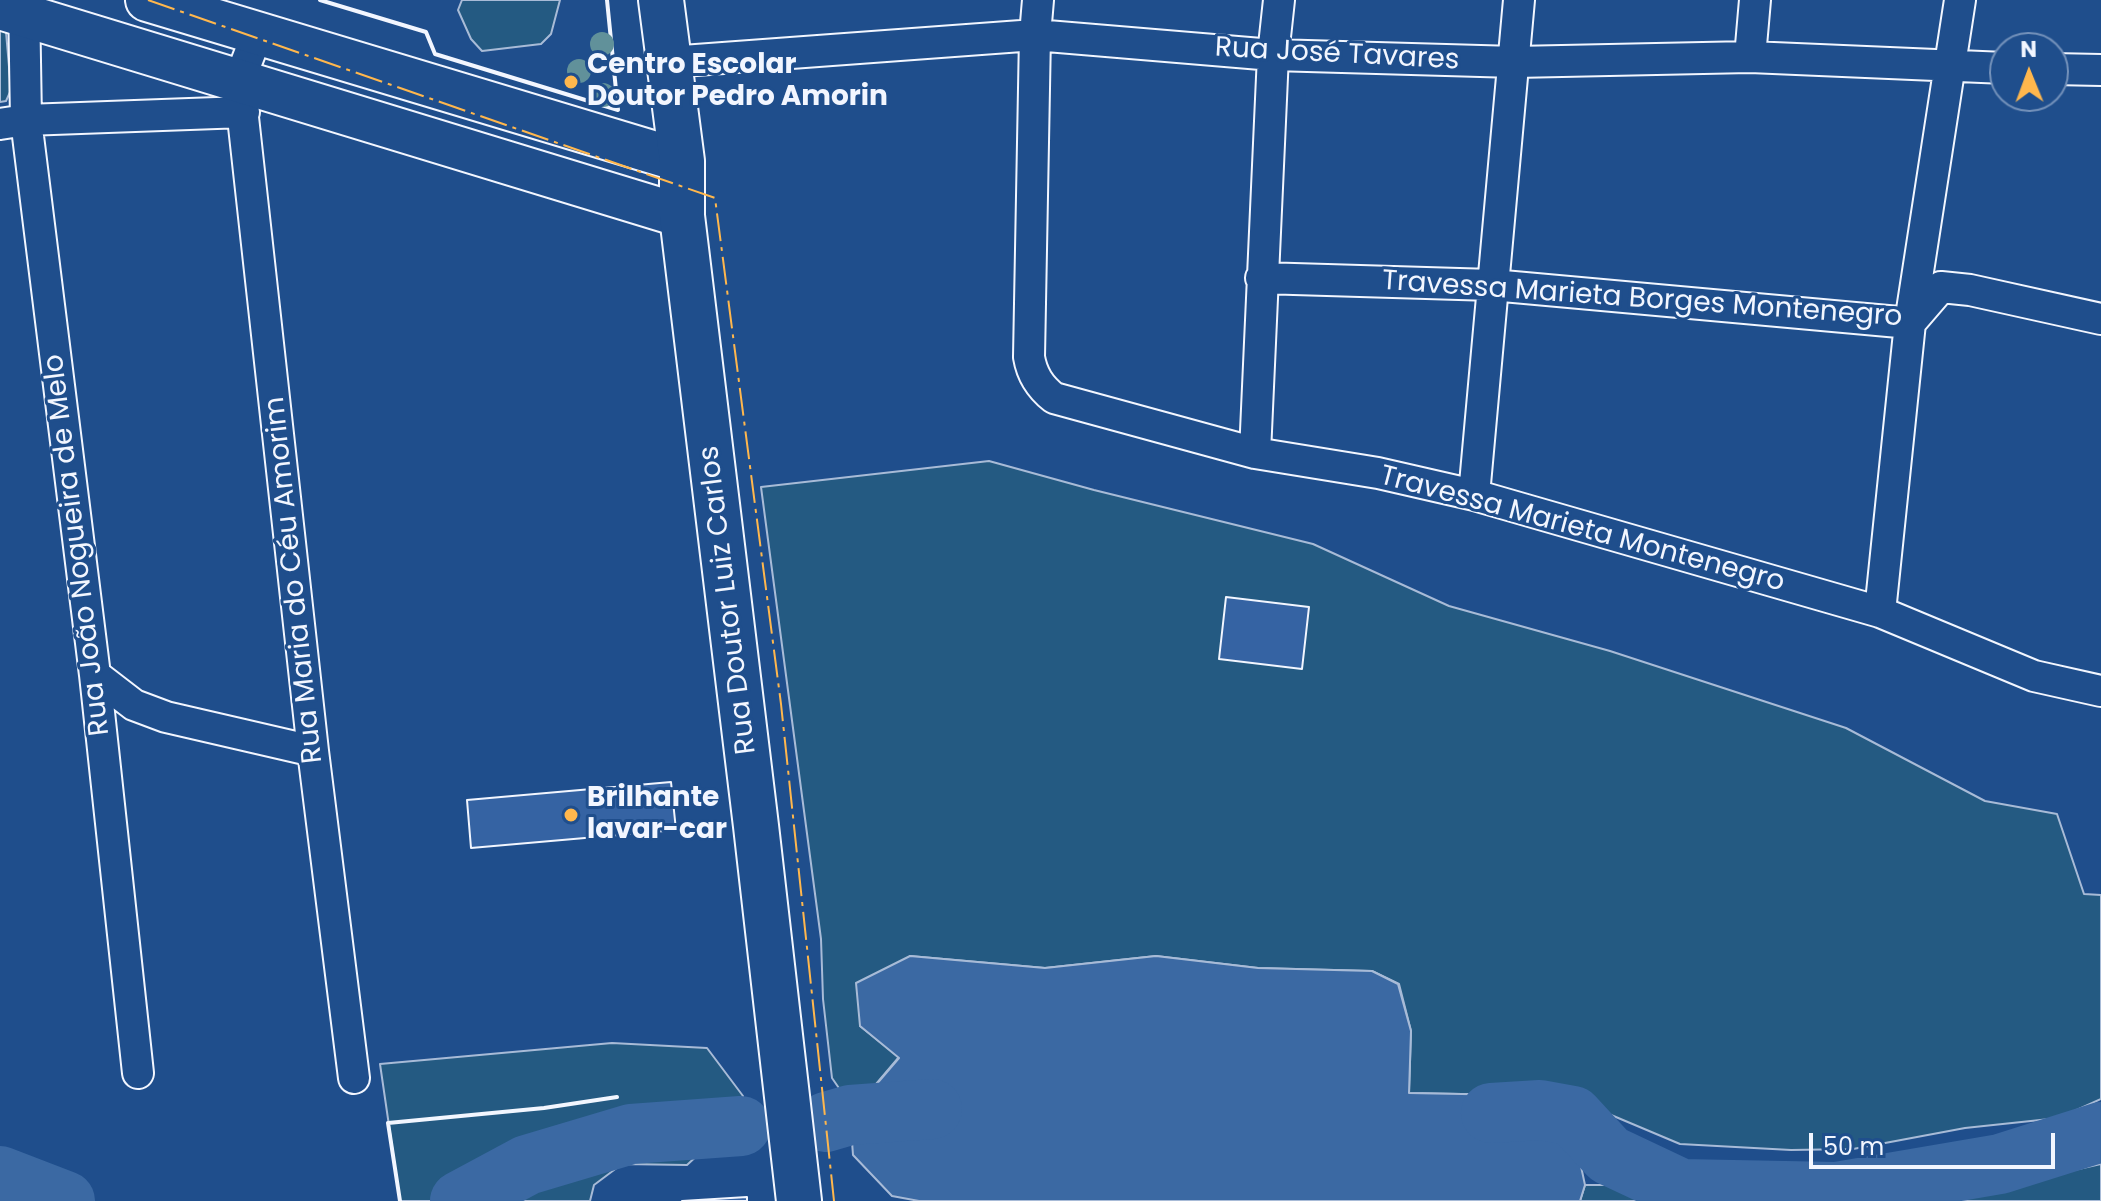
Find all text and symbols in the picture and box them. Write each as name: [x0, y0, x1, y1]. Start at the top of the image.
street label: Rua José Tavares: [1214, 32, 1460, 78]
north arrow: [1989, 32, 2069, 112]
text: N: [2020, 34, 2037, 65]
place label: Centro Escolar Doutor Pedro Amorin: [587, 49, 888, 115]
marker: Centro Escolar Doutor Pedro Amorin: [562, 73, 580, 91]
street label: Travessa Marieta Borges Montenegro: [1381, 265, 1903, 335]
street label: Rua João Nogueira de Melo: [38, 352, 118, 738]
street label: Rua Maria do Céu Amorim: [259, 395, 331, 765]
street label: Rua Doutor Luiz Carlos: [693, 444, 765, 756]
street label: Travessa Marieta Montenegro: [1376, 460, 1788, 600]
place label: Brilhante lavar-car: [587, 782, 727, 848]
marker: Brilhante lavar-car: [562, 806, 580, 824]
scale bar: [1813, 1117, 2059, 1167]
text: 50 m: [1823, 1130, 1884, 1163]

